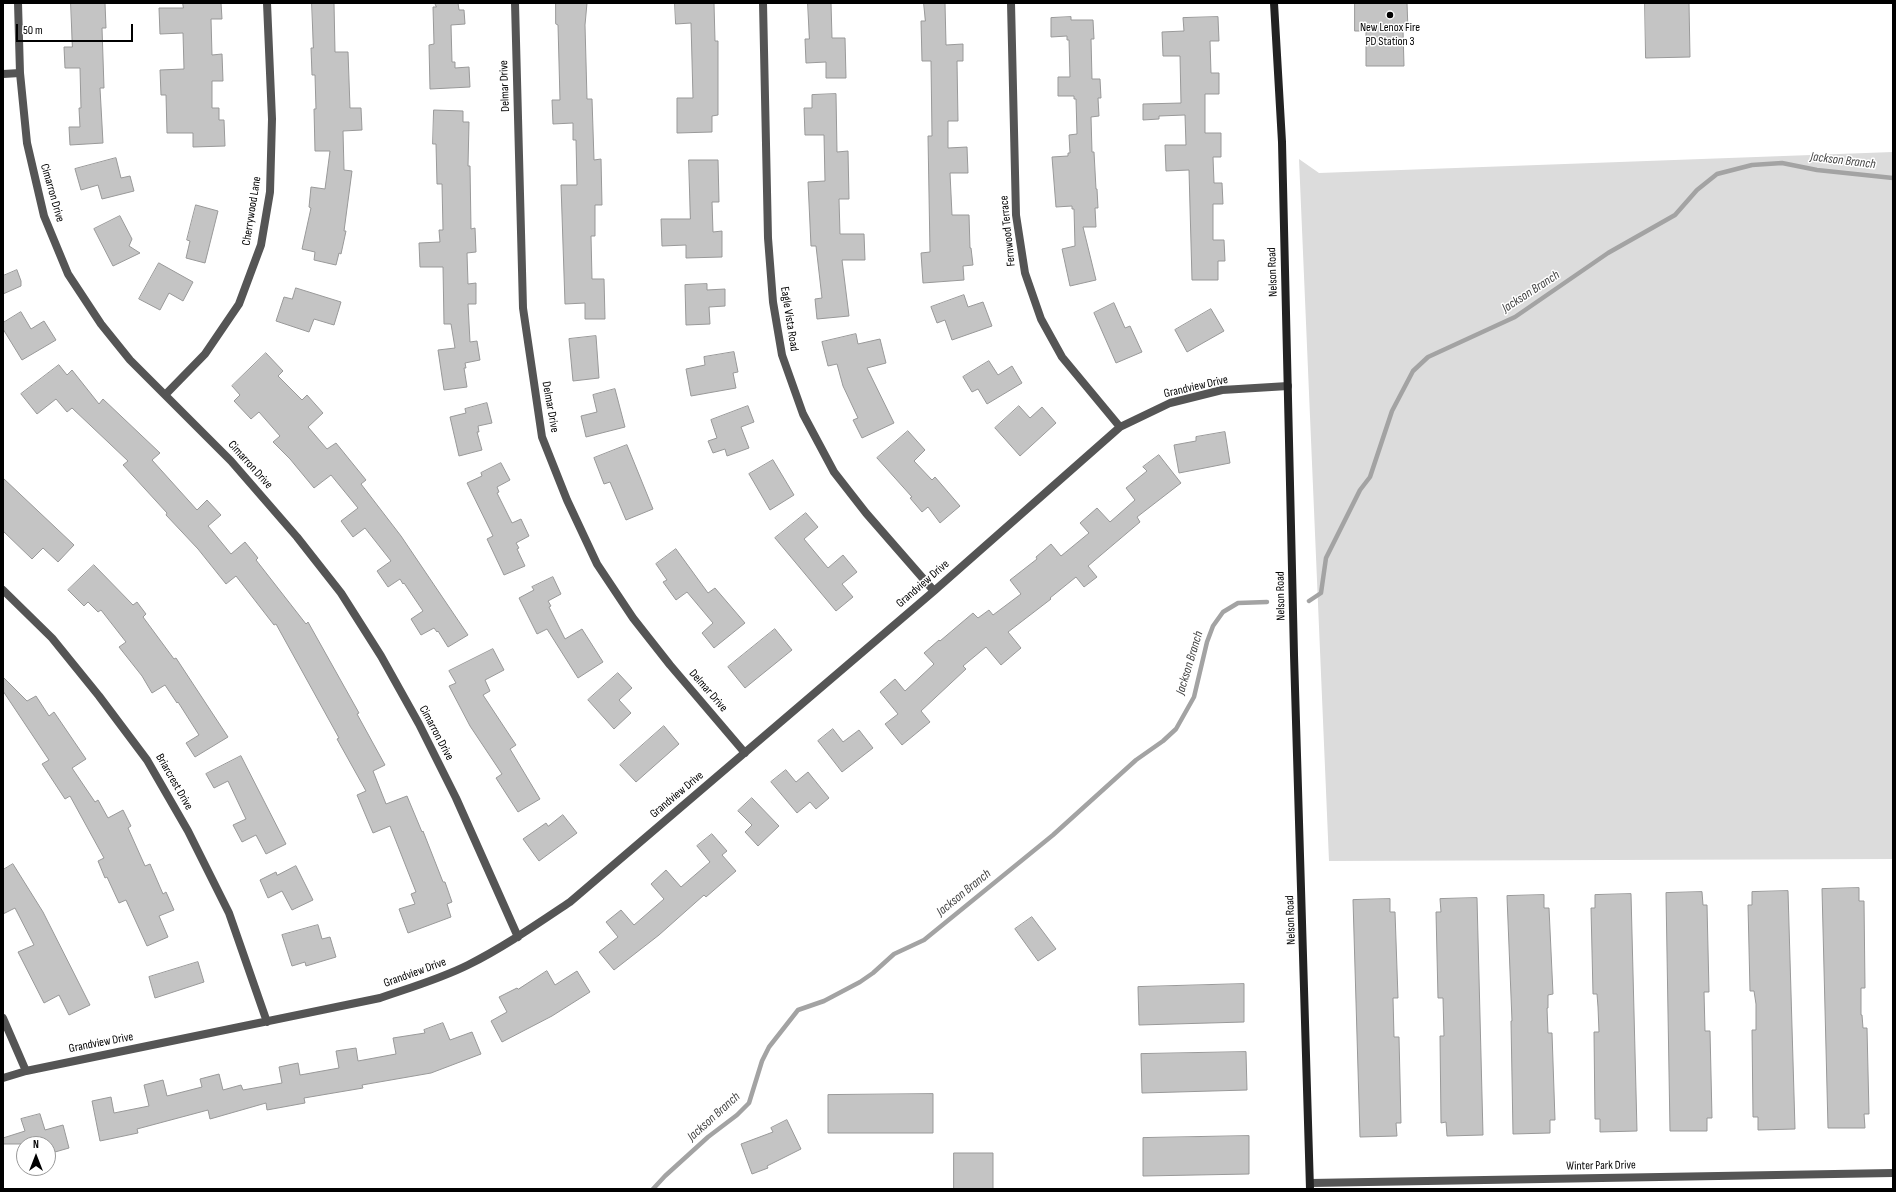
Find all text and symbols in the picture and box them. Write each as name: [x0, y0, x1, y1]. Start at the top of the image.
marker: New Lenox Fire PD Station 3: [1385, 10, 1395, 20]
scale bar: [18, 16, 135, 42]
place label: New Lenox Fire PD Station 3: [1360, 21, 1420, 49]
text: 50 m: [23, 23, 43, 38]
street label: Delmar Drive: [497, 60, 513, 112]
water label: Jackson Branch: [1810, 149, 1876, 173]
street label: Cimarron Drive: [37, 162, 67, 224]
street label: Cherrywood Lane: [239, 175, 265, 247]
street label: Fernwood Terrace: [997, 195, 1019, 267]
street label: Nelson Road: [1265, 247, 1281, 297]
water label: Jackson Branch: [1499, 268, 1563, 316]
street label: Eagle Vista Road: [777, 286, 801, 352]
street label: Grandview Drive: [1163, 373, 1229, 401]
street label: Delmar Drive: [538, 380, 562, 434]
street label: Cimarron Drive: [225, 438, 275, 492]
street label: Grandview Drive: [894, 557, 952, 611]
street label: Nelson Road: [1273, 571, 1289, 621]
water label: Jackson Branch: [1173, 629, 1207, 697]
street label: Delmar Drive: [686, 667, 730, 715]
street label: Cimarron Drive: [416, 703, 456, 763]
street label: Briarcrest Drive: [152, 751, 196, 813]
street label: Grandview Drive: [647, 769, 707, 821]
water label: Jackson Branch: [934, 866, 994, 920]
street label: Nelson Road: [1283, 895, 1299, 945]
street label: Grandview Drive: [382, 955, 448, 991]
street label: Grandview Drive: [68, 1030, 134, 1056]
water label: Jackson Branch: [684, 1089, 744, 1145]
north arrow: [16, 1136, 56, 1176]
text: N: [33, 1138, 39, 1151]
street label: Winter Park Drive: [1566, 1158, 1636, 1174]

